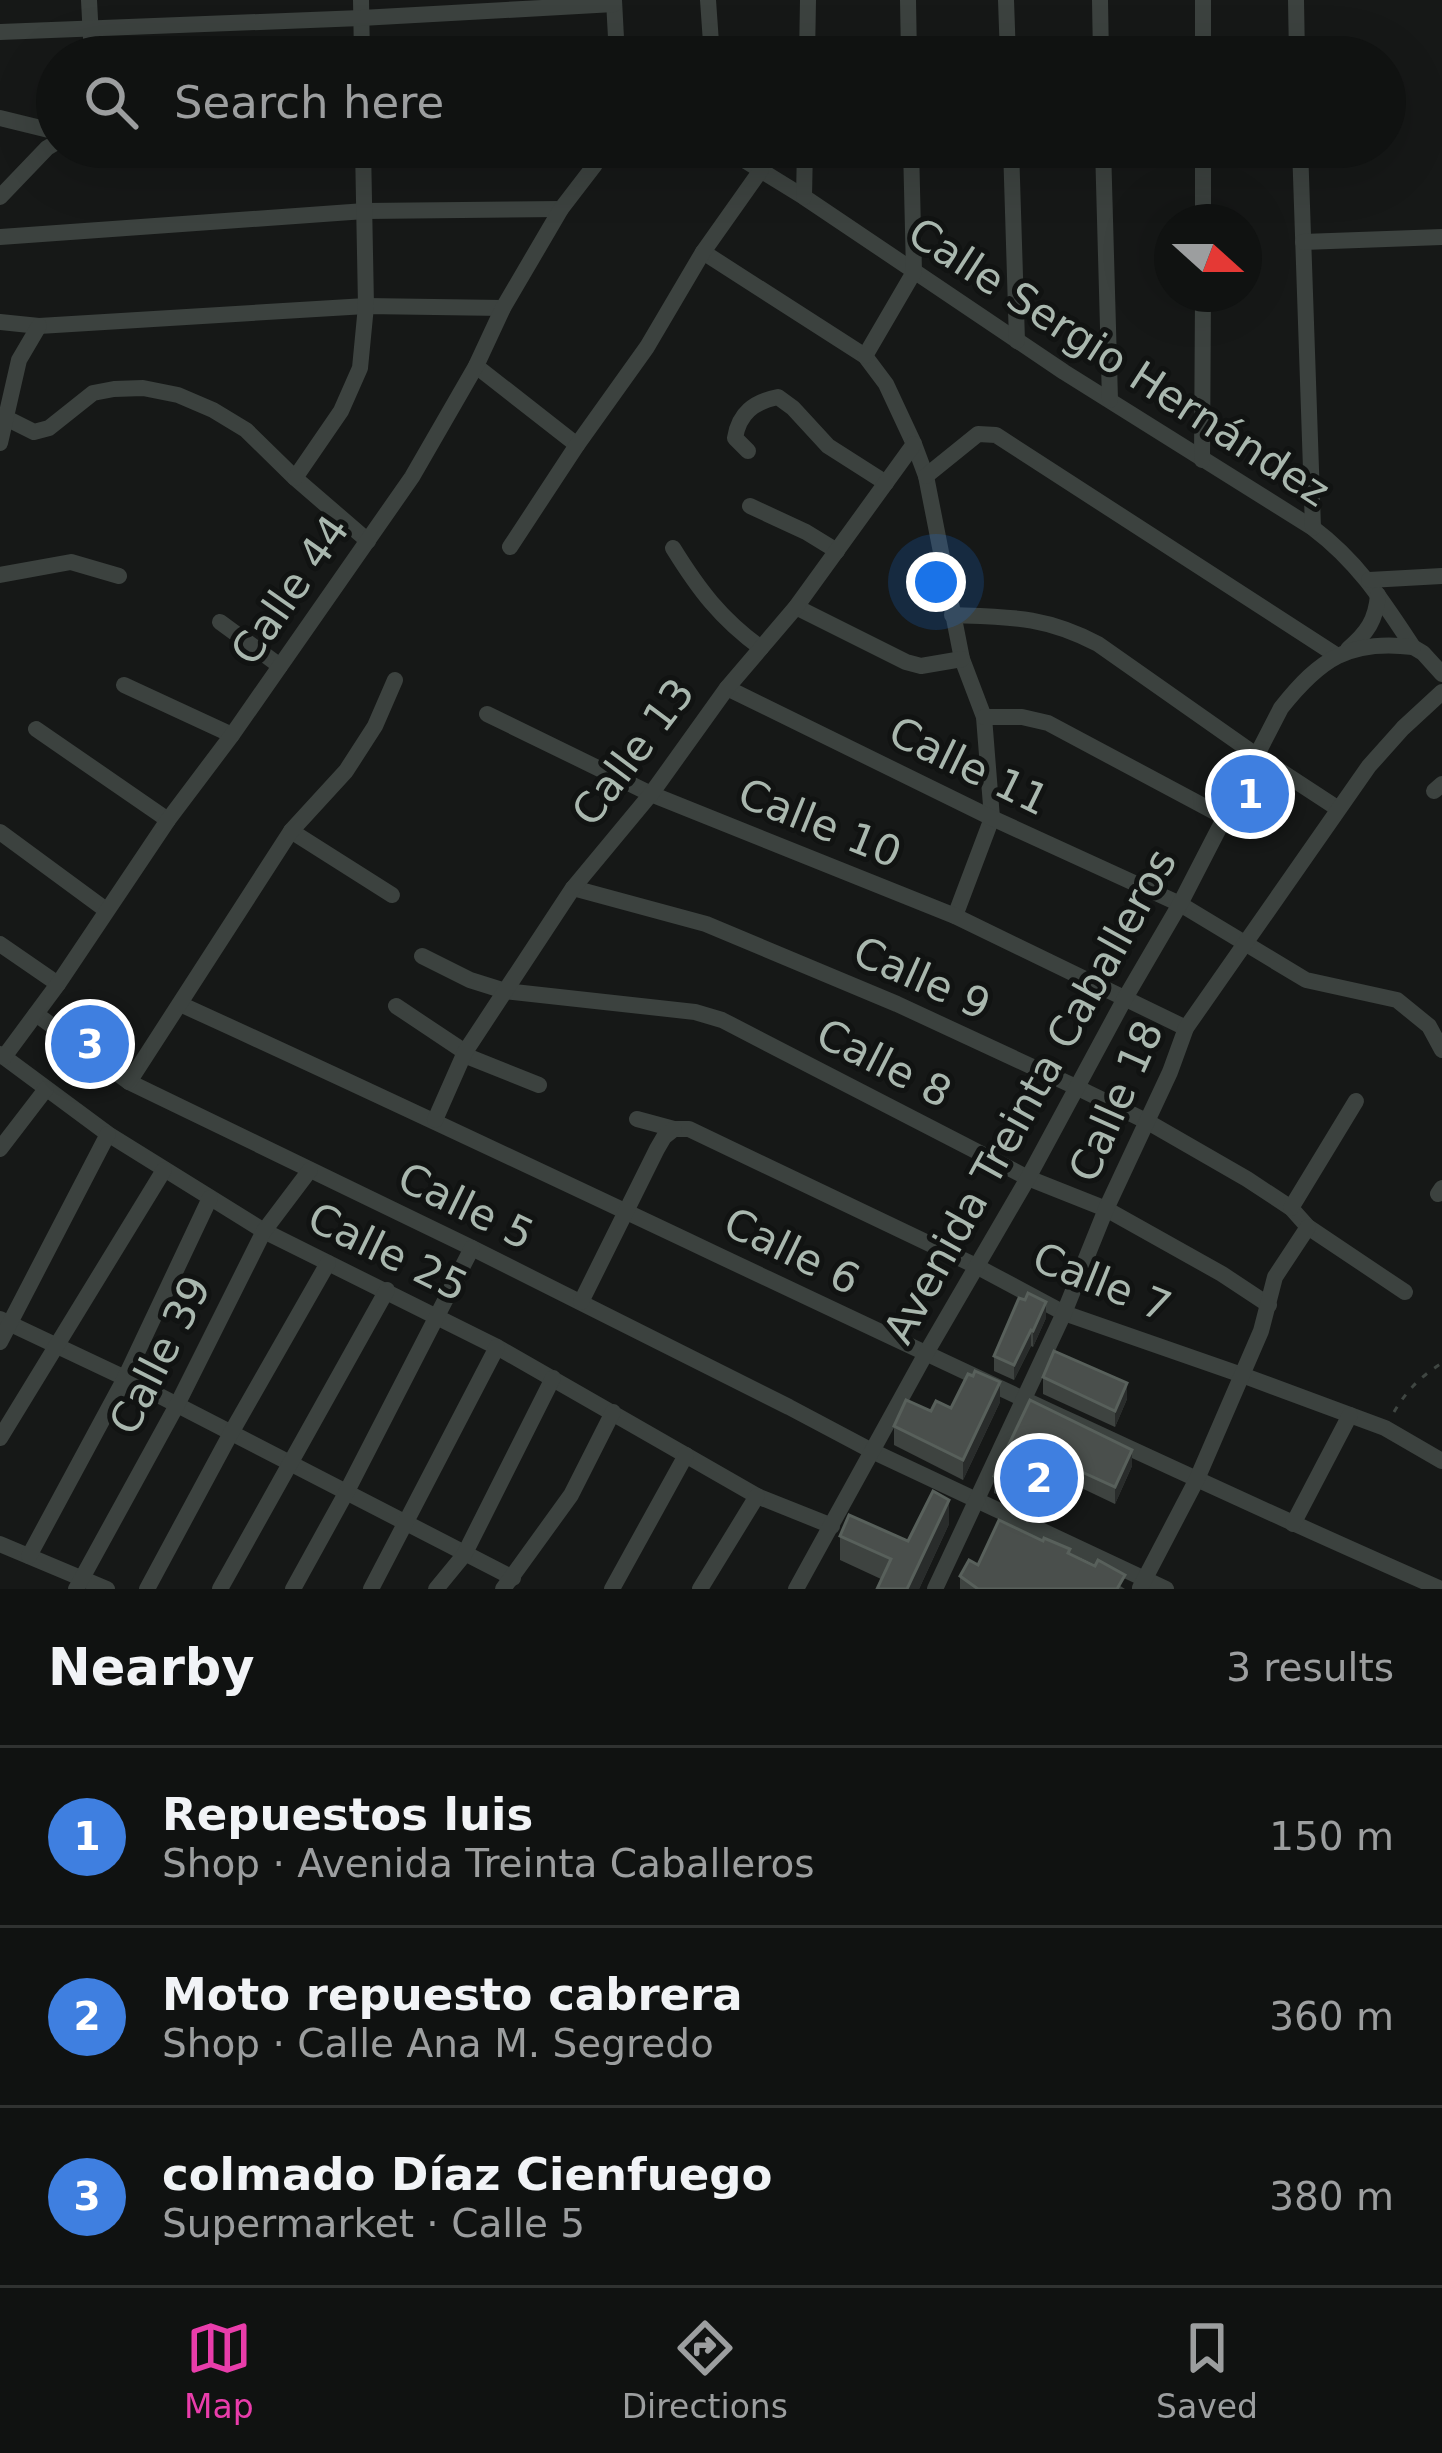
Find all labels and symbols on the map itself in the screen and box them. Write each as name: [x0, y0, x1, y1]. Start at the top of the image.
north arrow: [1154, 204, 1262, 312]
street label: Calle Sergio Hernández: [900, 208, 1338, 516]
street label: Calle 44: [221, 506, 359, 674]
your location: [906, 552, 966, 612]
street label: Calle 13: [562, 669, 704, 835]
street label: Calle 11: [881, 706, 1057, 826]
pin: 1: [1211, 749, 1289, 839]
street label: Calle 10: [732, 768, 908, 878]
street label: Avenida Treinta Caballeros: [874, 841, 1186, 1351]
street label: Calle 9: [846, 926, 998, 1030]
pin: 3: [51, 999, 129, 1089]
street label: Calle 8: [809, 1008, 959, 1118]
street label: Calle 18: [1059, 1013, 1173, 1189]
street label: Calle 5: [390, 1152, 542, 1260]
street label: Calle 25: [300, 1192, 476, 1312]
street label: Calle 6: [716, 1197, 868, 1305]
street label: Calle 7: [1026, 1232, 1178, 1332]
street label: Calle 39: [99, 1268, 221, 1442]
pin: 2: [1000, 1433, 1078, 1523]

